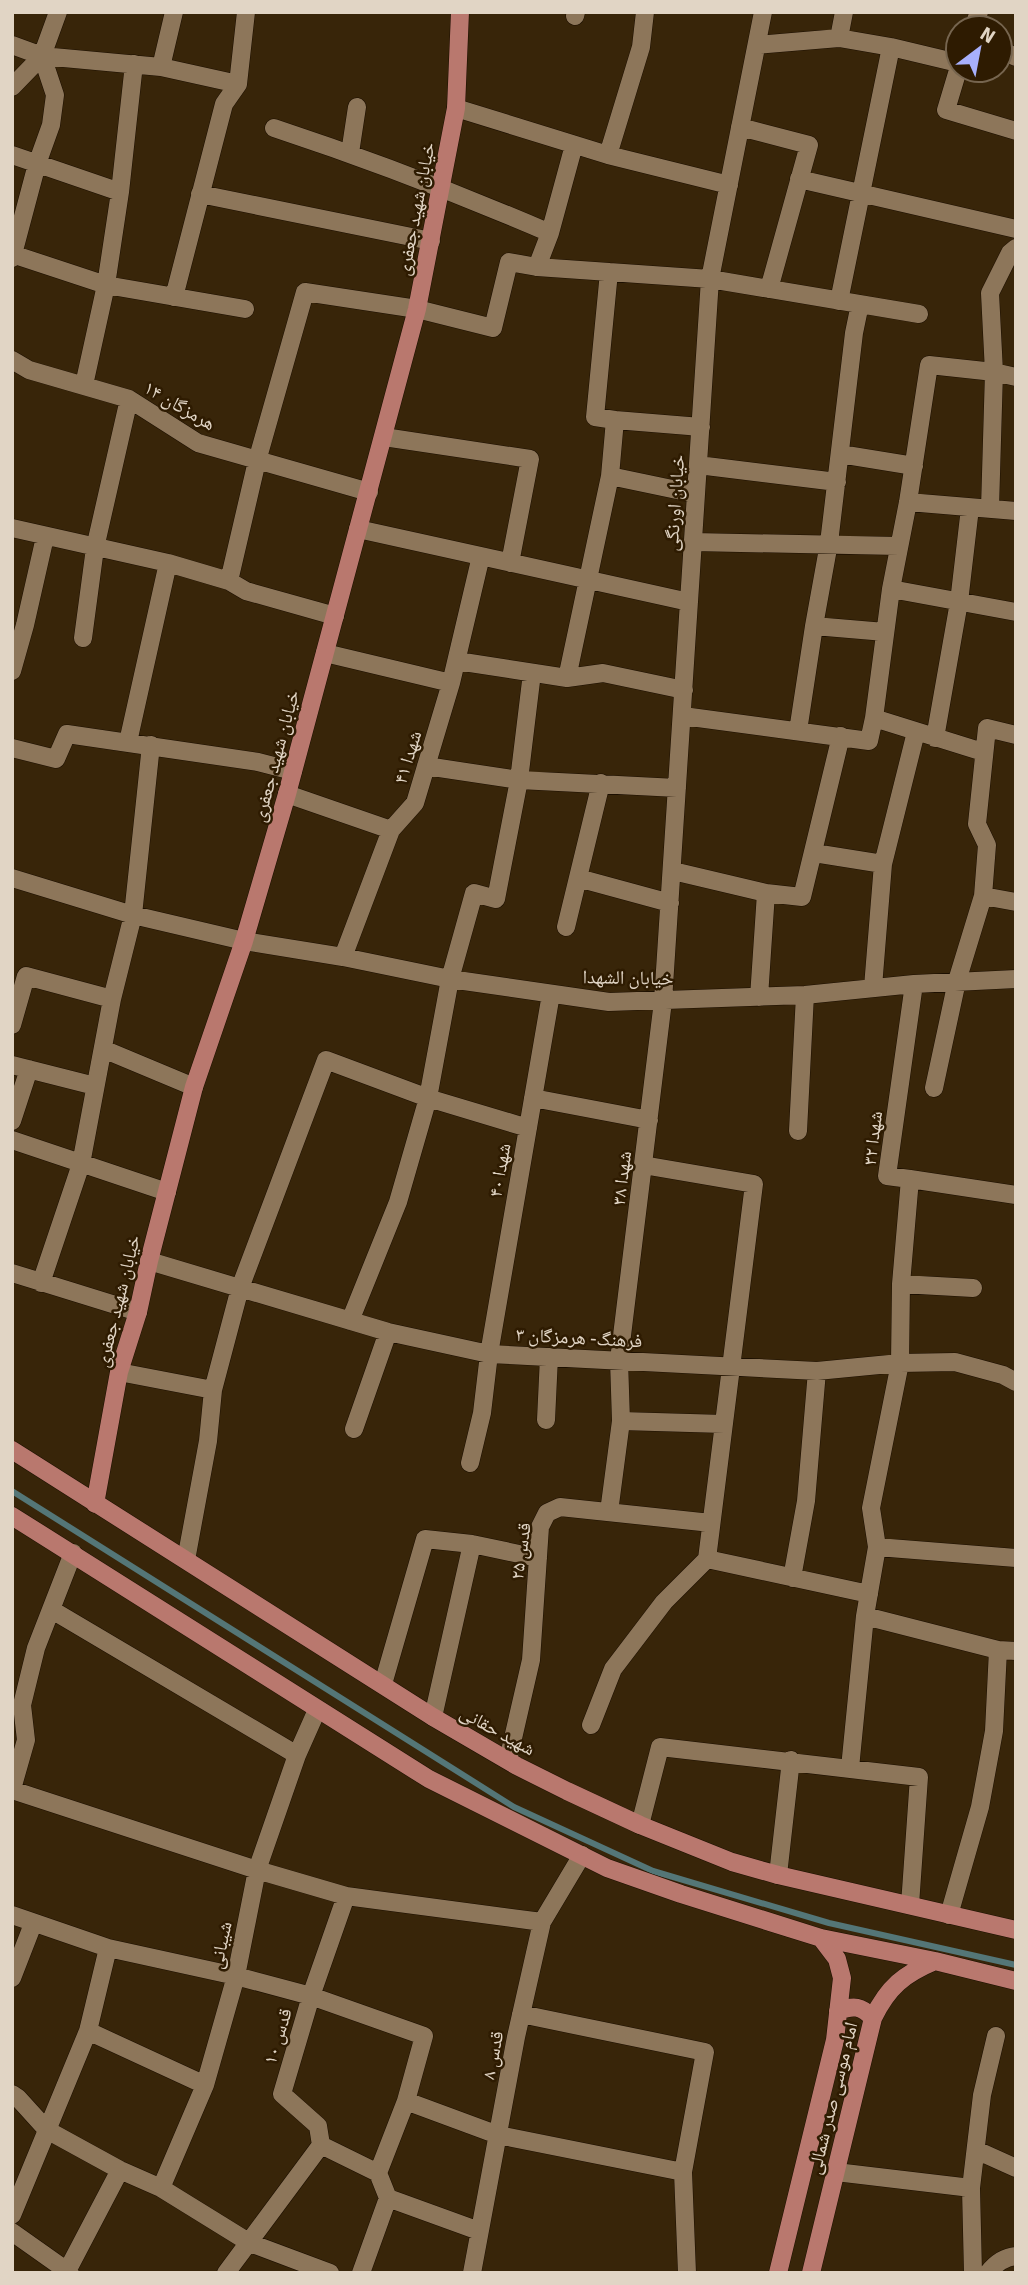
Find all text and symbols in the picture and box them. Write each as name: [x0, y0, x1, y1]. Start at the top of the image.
north arrow: [944, 14, 1014, 84]
text: N: [976, 22, 999, 49]
street label: خیابان شهید جعفری: [391, 140, 441, 278]
street label: هرمزگان ۱۴: [139, 376, 220, 436]
street label: خیابان اورنگی: [660, 454, 690, 552]
street label: خیابان شهید جعفری: [247, 688, 305, 825]
street label: شهدا ۴۱: [389, 728, 427, 787]
street label: خیابان الشهدا: [582, 965, 674, 991]
street label: شهدا ۳۲: [858, 1110, 888, 1167]
street label: شهدا ۴۰: [483, 1141, 517, 1199]
street label: شهدا ۳۸: [607, 1150, 637, 1207]
street label: خیابان شهید جعفری: [90, 1233, 146, 1370]
street label: فرهنگ- هرمزگان ۳: [515, 1323, 643, 1353]
street label: قدس ۲۵: [505, 1521, 537, 1581]
street label: شهید حقانی: [456, 1700, 539, 1761]
street label: شیبانی: [204, 1919, 238, 1971]
street label: قدس ۱۰: [258, 2005, 298, 2067]
street label: امام موسی صدر شمالی: [802, 2019, 865, 2177]
street label: قدس ۸: [477, 2029, 509, 2082]

